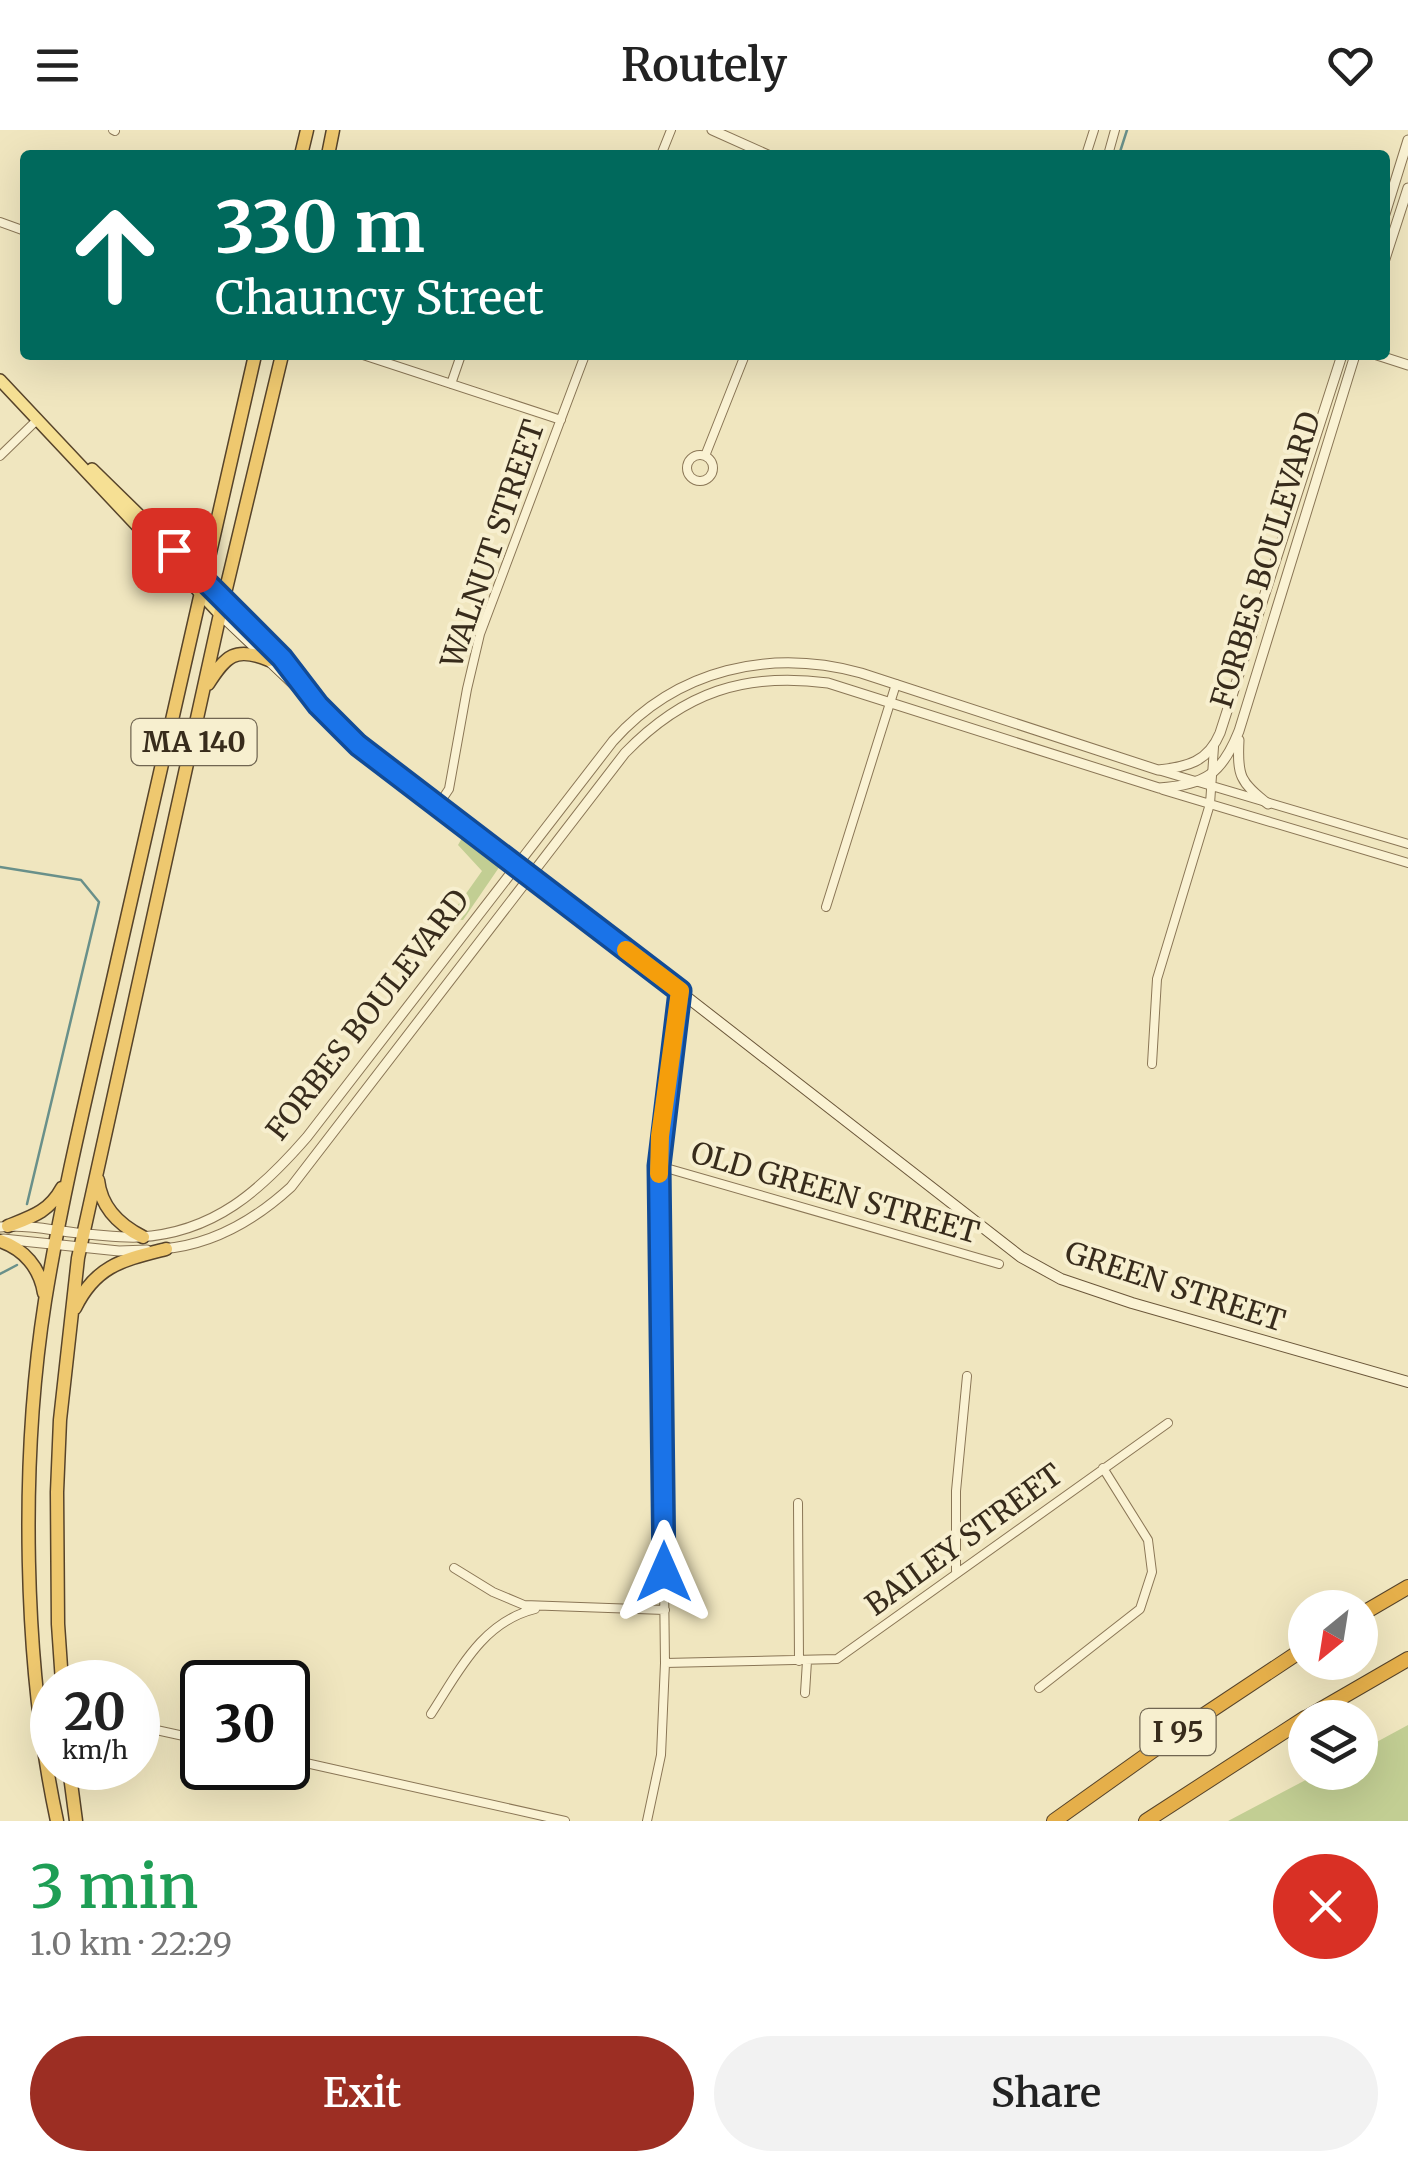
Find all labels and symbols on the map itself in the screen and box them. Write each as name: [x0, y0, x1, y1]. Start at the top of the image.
street label: FORBES BOULEVARD: [1202, 407, 1328, 712]
street label: WALNUT STREET: [432, 415, 552, 673]
pin: [132, 508, 217, 593]
road number: MA 140: [132, 719, 256, 765]
street label: FORBES BOULEVARD: [257, 881, 477, 1147]
street label: OLD GREEN STREET: [687, 1133, 984, 1251]
street label: GREEN STREET: [1061, 1233, 1290, 1340]
street label: BAILEY STREET: [857, 1455, 1069, 1623]
position arrow: [612, 1520, 716, 1624]
north arrow: [1288, 1590, 1378, 1680]
speed limit sign: 30: [180, 1660, 310, 1790]
road number: I 95: [1140, 1709, 1216, 1755]

